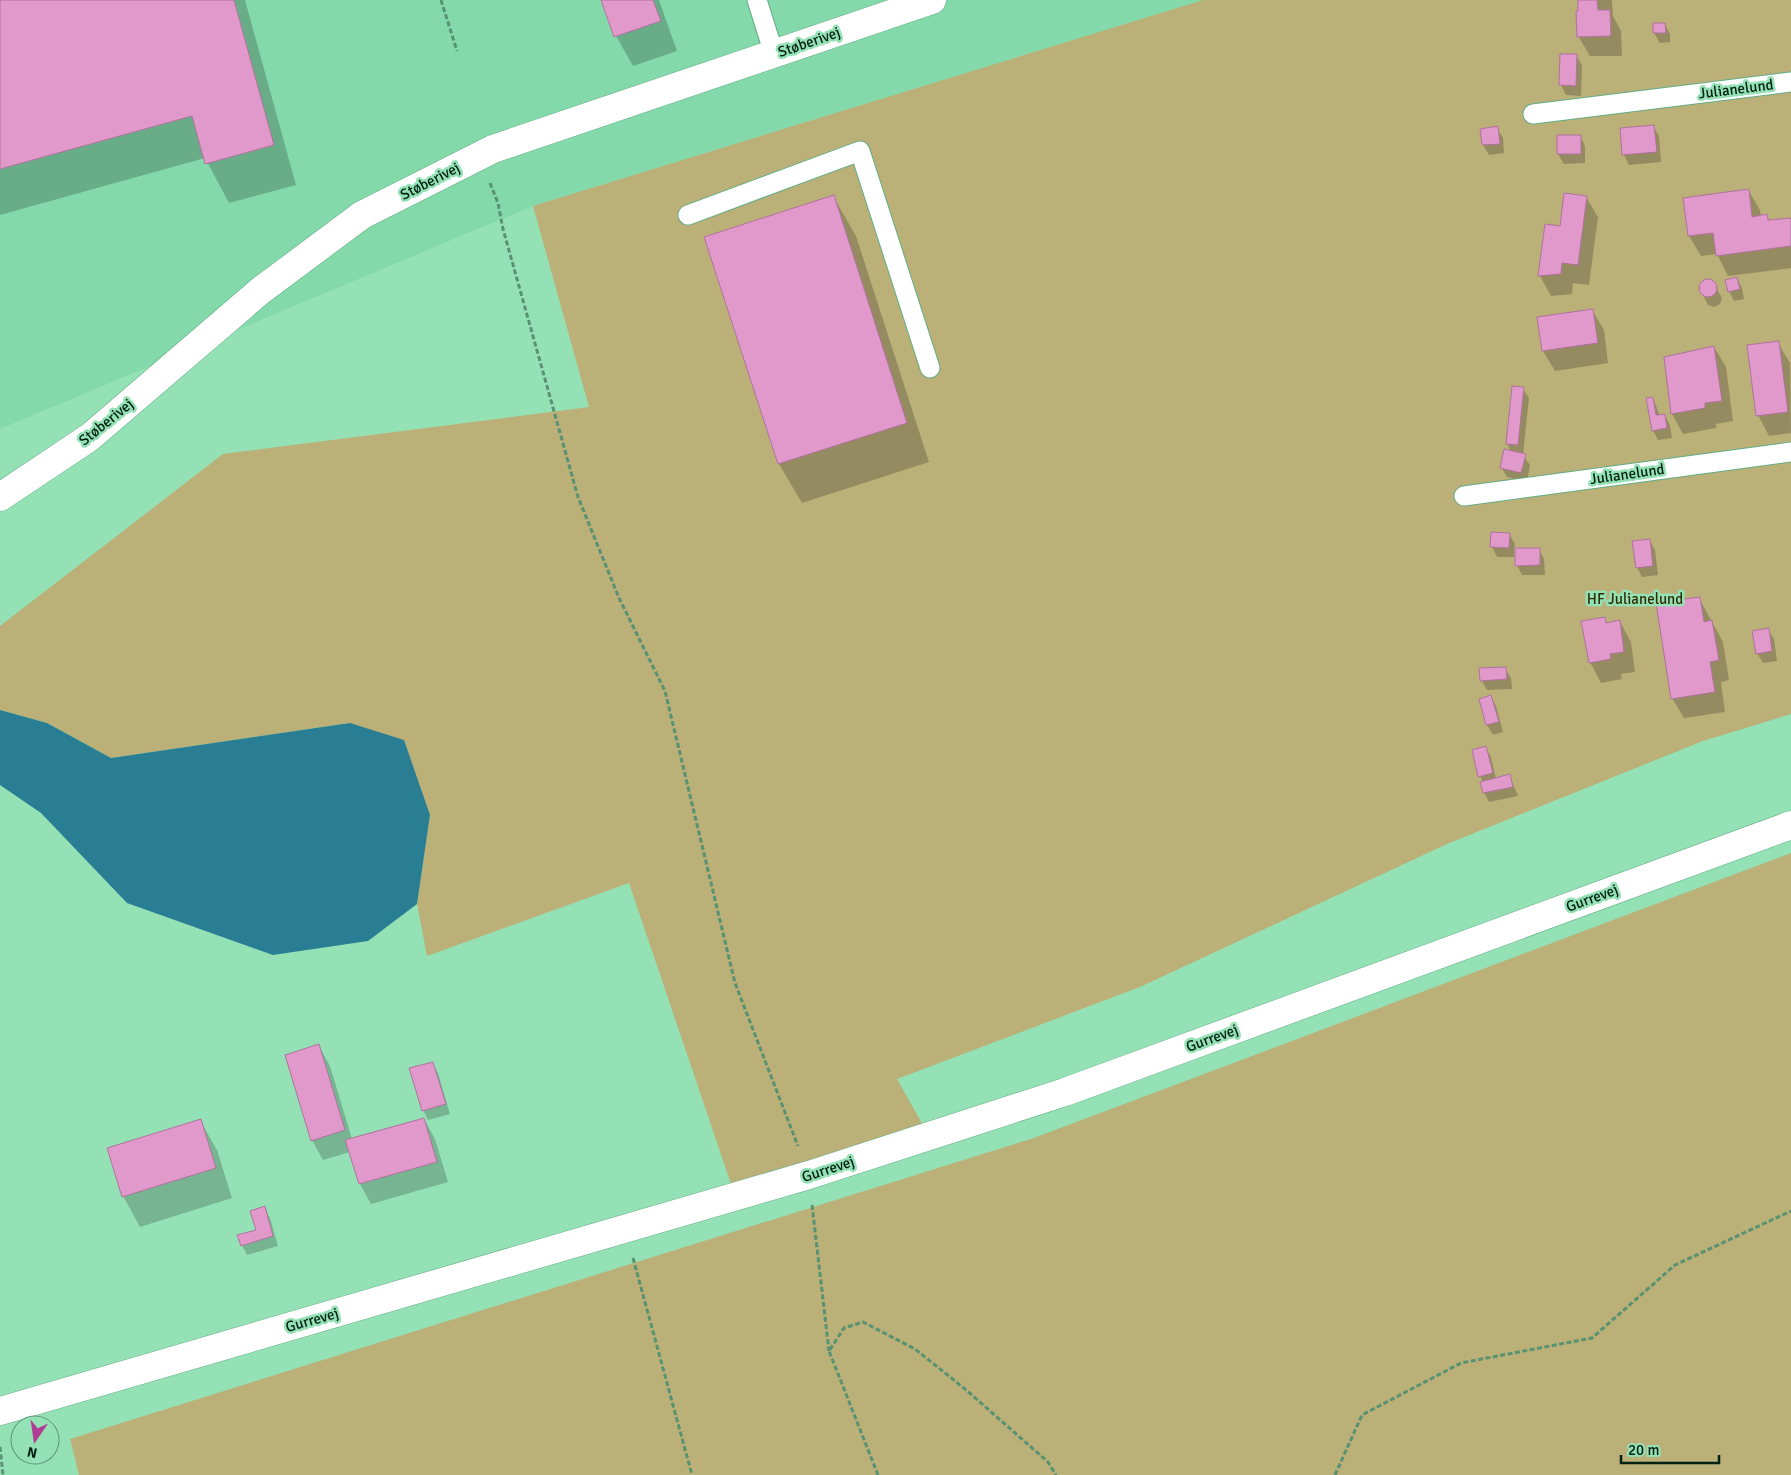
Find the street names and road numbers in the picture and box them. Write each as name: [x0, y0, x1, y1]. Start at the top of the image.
street label: Støberivej: [775, 23, 843, 61]
street label: Julianelund: [1698, 75, 1774, 103]
street label: Støberivej: [397, 158, 463, 204]
street label: Støberivej: [75, 395, 137, 449]
street label: Julianelund: [1589, 460, 1666, 488]
street label: Gurrevej: [1563, 880, 1621, 916]
street label: Gurrevej: [1183, 1020, 1241, 1056]
street label: Gurrevej: [799, 1152, 857, 1186]
street label: Gurrevej: [283, 1304, 341, 1336]

